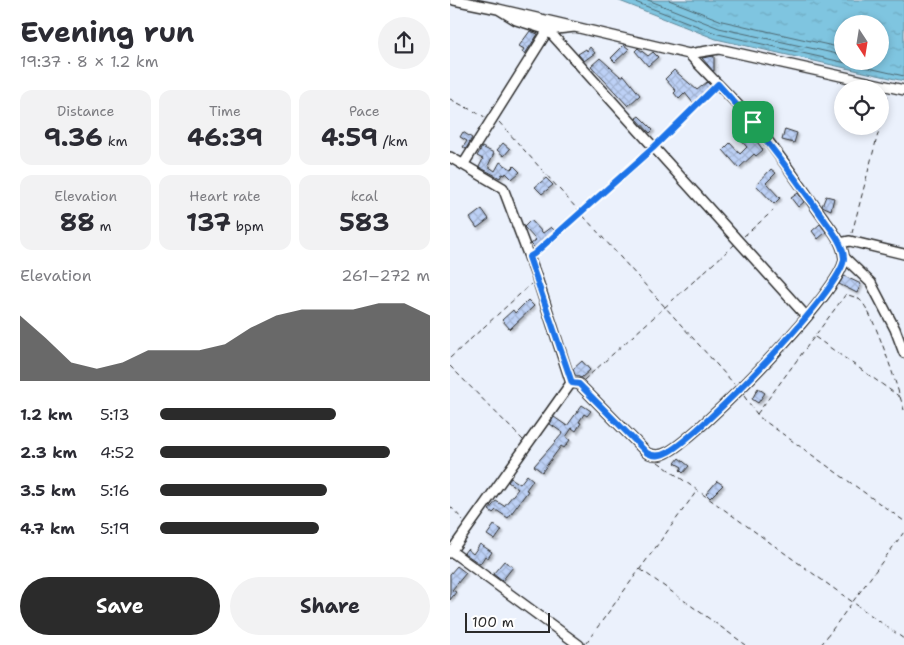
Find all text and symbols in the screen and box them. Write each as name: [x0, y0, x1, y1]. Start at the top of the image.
text: Evening run: [20, 13, 195, 51]
north arrow: [834, 15, 889, 70]
map controls: [834, 15, 889, 135]
button: share: [378, 17, 430, 69]
text: 19:37 · 8 × 1.2 km: [20, 51, 159, 72]
button: locate: [834, 80, 889, 135]
pin: [732, 101, 774, 143]
text: Distance: [57, 102, 114, 120]
text: Time: [209, 102, 241, 120]
text: Pace: [349, 102, 380, 120]
icon: arrive: [739, 108, 767, 136]
text: 9.36: [44, 120, 103, 154]
text: 46:39: [187, 120, 263, 154]
text: 4:59: [321, 120, 378, 154]
text: km: [103, 132, 127, 150]
text: /km: [378, 132, 408, 150]
text: Elevation: [54, 187, 117, 205]
text: Heart rate: [189, 187, 261, 205]
text: kcal: [351, 187, 378, 205]
text: 88: [60, 205, 95, 239]
text: 137: [186, 205, 231, 239]
text: 583: [339, 205, 389, 239]
text: m: [95, 217, 112, 235]
text: bpm: [231, 217, 264, 235]
text: Elevation: [20, 265, 92, 286]
text: 261–272 m: [341, 265, 430, 286]
text: 1.2 km: [20, 404, 73, 425]
text: 5:13: [100, 404, 130, 425]
text: 2.3 km: [20, 442, 77, 463]
text: 4:52: [100, 442, 135, 463]
text: 3.5 km: [20, 480, 76, 501]
text: 5:16: [100, 480, 130, 501]
text: 4.7 km: [20, 518, 75, 539]
text: 5:19: [100, 518, 130, 539]
button: Save: [20, 577, 220, 635]
button: Share: [230, 577, 430, 635]
scale bar: [465, 610, 550, 633]
text: 100 m: [472, 613, 514, 631]

